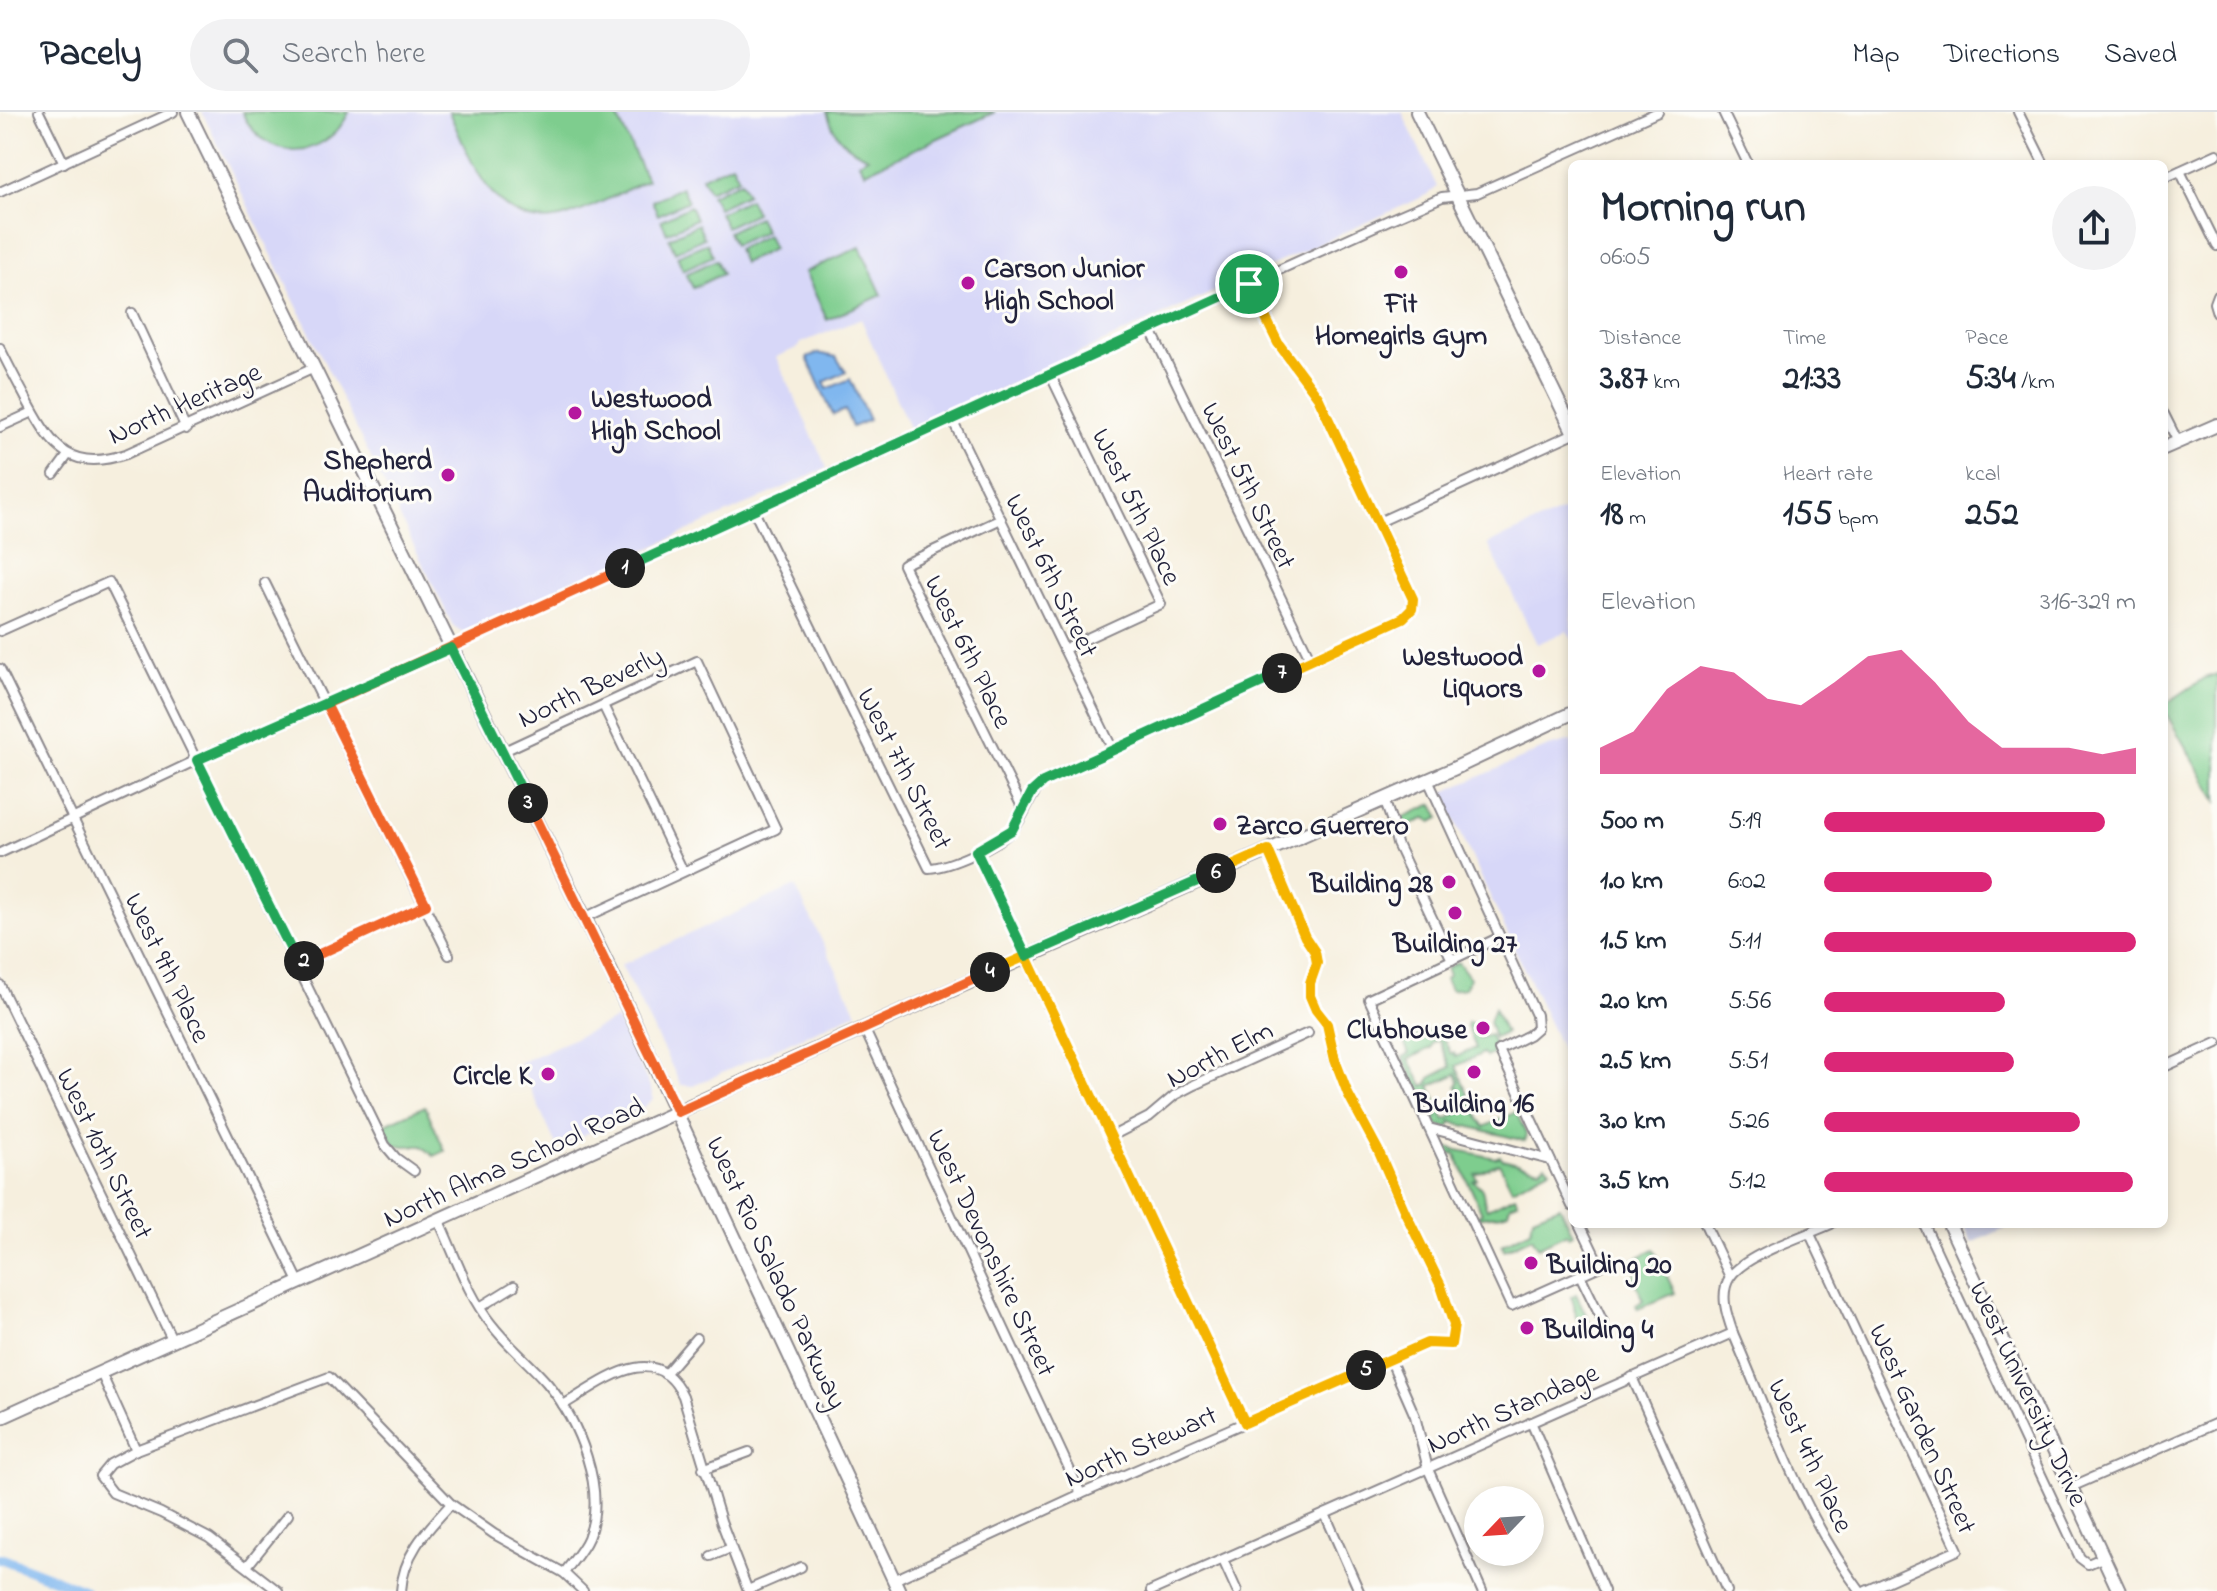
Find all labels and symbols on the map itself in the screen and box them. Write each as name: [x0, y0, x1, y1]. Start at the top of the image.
place label: Carson Junior High School: [984, 250, 1146, 324]
pin: [1215, 250, 1283, 318]
marker: Fit Homegirls Gym: [1392, 263, 1410, 281]
marker: Carson Junior High School: [959, 274, 977, 292]
place label: Fit Homegirls Gym: [1315, 285, 1487, 359]
street label: North Heritage: [102, 353, 269, 457]
place label: Westwood High School: [591, 380, 721, 454]
street label: West 5th Street: [1189, 396, 1305, 577]
marker: Westwood High School: [566, 404, 584, 422]
street label: West 5th Place: [1079, 422, 1191, 593]
place label: Shepherd Auditorium: [303, 442, 432, 515]
marker: Shepherd Auditorium: [439, 466, 457, 484]
street label: West 6th Street: [993, 488, 1107, 665]
pin: 1: [605, 548, 645, 588]
street label: West 6th Place: [912, 569, 1022, 737]
street label: North Beverly: [512, 638, 671, 741]
place label: Westwood Liquors: [1402, 638, 1523, 711]
pin: 7: [1262, 653, 1302, 693]
marker: Westwood Liquors: [1530, 662, 1548, 680]
street label: West 7th Street: [845, 682, 961, 858]
pin: 3: [508, 783, 548, 823]
place label: Zarco Guerrero: [1236, 807, 1409, 848]
marker: Zarco Guerrero: [1211, 815, 1229, 833]
pin: 6: [1196, 853, 1236, 893]
place label: Building 28: [1308, 865, 1433, 907]
marker: Building 28: [1440, 873, 1458, 891]
street label: West 9th Place: [112, 887, 220, 1051]
marker: Building 27: [1446, 904, 1464, 922]
place label: Building 27: [1391, 925, 1518, 967]
pin: 2: [284, 941, 324, 981]
pin: 4: [970, 952, 1010, 992]
place label: Clubhouse: [1346, 1011, 1468, 1052]
street label: North Elm: [1160, 1012, 1281, 1101]
marker: Clubhouse: [1474, 1019, 1492, 1037]
place label: Circle K: [453, 1057, 533, 1098]
street label: West 10th Street: [44, 1062, 162, 1247]
marker: Building 16: [1465, 1063, 1483, 1081]
marker: Circle K: [539, 1065, 557, 1083]
place label: Building 16: [1412, 1085, 1535, 1127]
street label: North Alma School Road: [377, 1088, 652, 1240]
street label: West Devonshire Street: [914, 1123, 1065, 1384]
street label: West Rio Salado Parkway: [694, 1130, 856, 1417]
place label: Building 20: [1545, 1246, 1672, 1288]
marker: Building 20: [1522, 1254, 1540, 1272]
street label: West University Drive: [1957, 1275, 2097, 1514]
place label: Building 4: [1541, 1311, 1654, 1353]
street label: West Garden Street: [1856, 1318, 1985, 1541]
marker: Building 4: [1518, 1319, 1536, 1337]
pin: 5: [1346, 1350, 1386, 1390]
street label: North Standage: [1421, 1354, 1606, 1466]
street label: West 4th Place: [1755, 1373, 1863, 1541]
street label: North Stewart: [1058, 1396, 1224, 1500]
north arrow: [1464, 1486, 1544, 1566]

